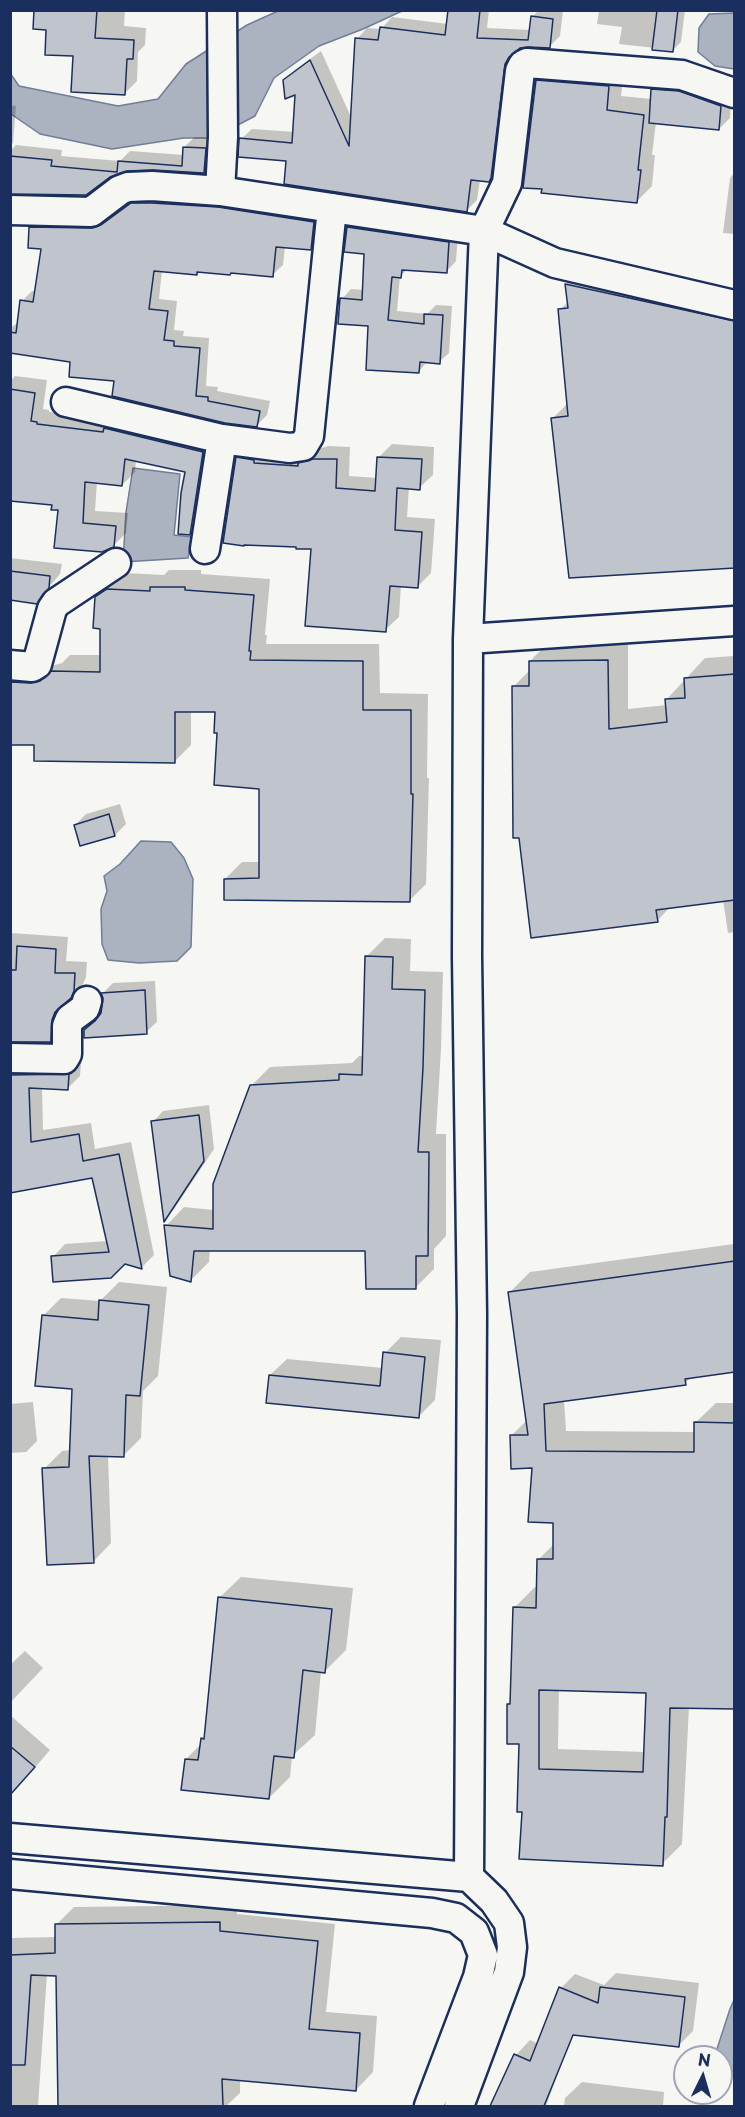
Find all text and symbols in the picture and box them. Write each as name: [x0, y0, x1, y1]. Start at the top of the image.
north arrow: [673, 2045, 733, 2105]
text: N: [697, 2047, 712, 2072]

